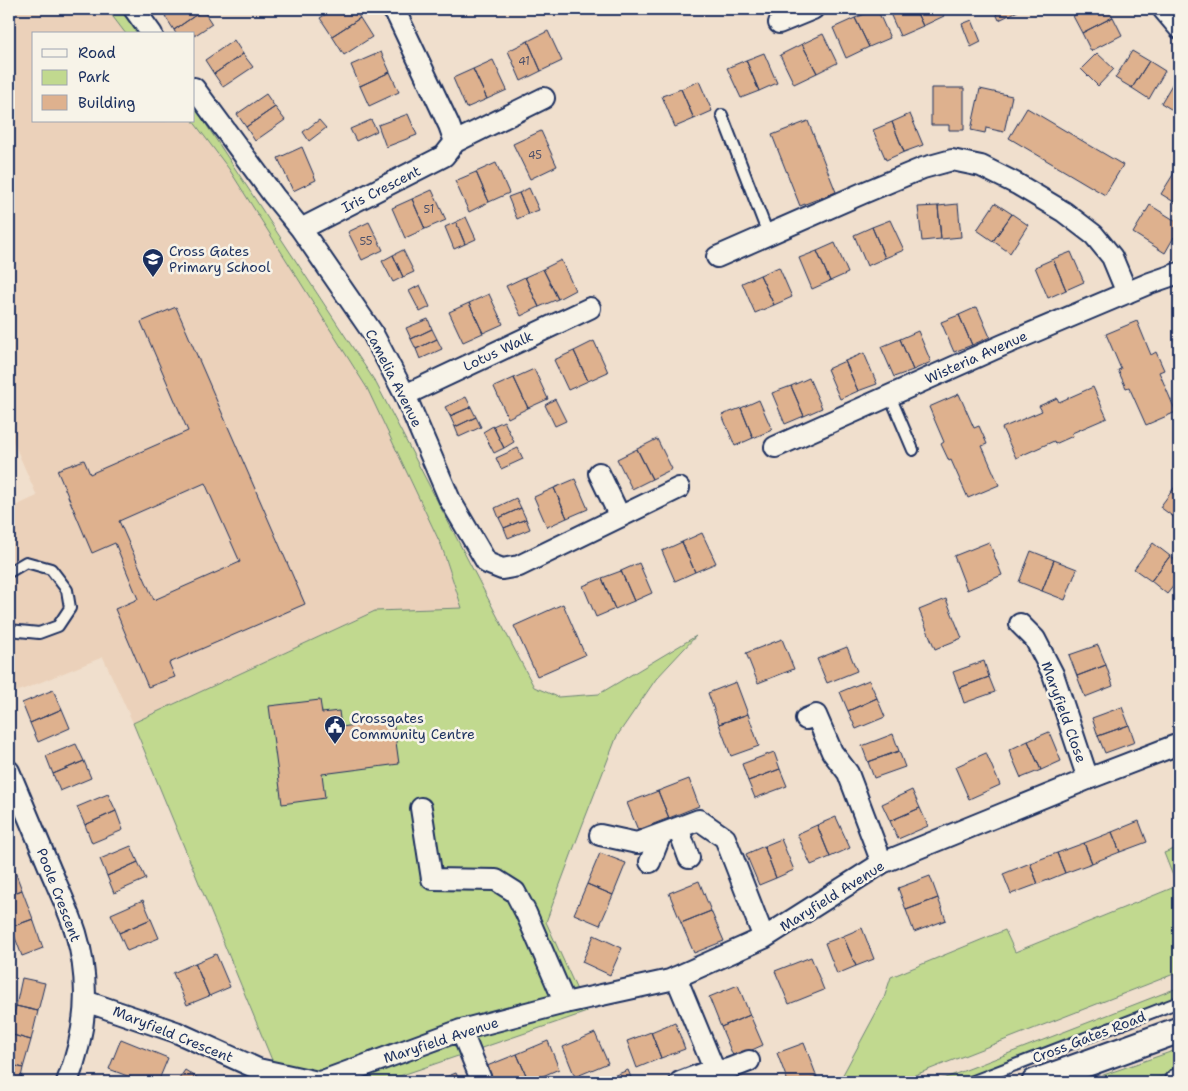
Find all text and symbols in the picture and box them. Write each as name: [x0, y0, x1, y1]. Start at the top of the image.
legend: [32, 32, 195, 122]
text: Road: [78, 43, 116, 63]
house number: 41: [518, 54, 530, 69]
text: Park: [78, 67, 110, 87]
text: Building: [78, 93, 135, 113]
house number: 45: [528, 148, 542, 163]
street label: Iris Crescent: [338, 161, 424, 217]
house number: 51: [424, 202, 434, 217]
house number: 55: [359, 234, 373, 249]
place label: Cross Gates Primary School: [169, 242, 271, 276]
school or university icon: Cross Gates Primary School: [141, 247, 165, 278]
street label: Camelia Avenue: [362, 326, 426, 430]
street label: Wisteria Avenue: [922, 326, 1030, 388]
street label: Lotus Walk: [460, 327, 536, 375]
street label: Maryfield Close: [1037, 659, 1091, 765]
place label: Crossgates Community Centre: [351, 709, 475, 743]
public building icon: Crossgates Community Centre: [323, 714, 347, 745]
street label: Poole Crescent: [33, 846, 85, 944]
street label: Maryfield Avenue: [776, 857, 888, 935]
street label: Maryfield Crescent: [110, 1002, 236, 1066]
street label: Cross Gates Road: [1030, 1007, 1148, 1067]
street label: Maryfield Avenue: [381, 1013, 501, 1067]

